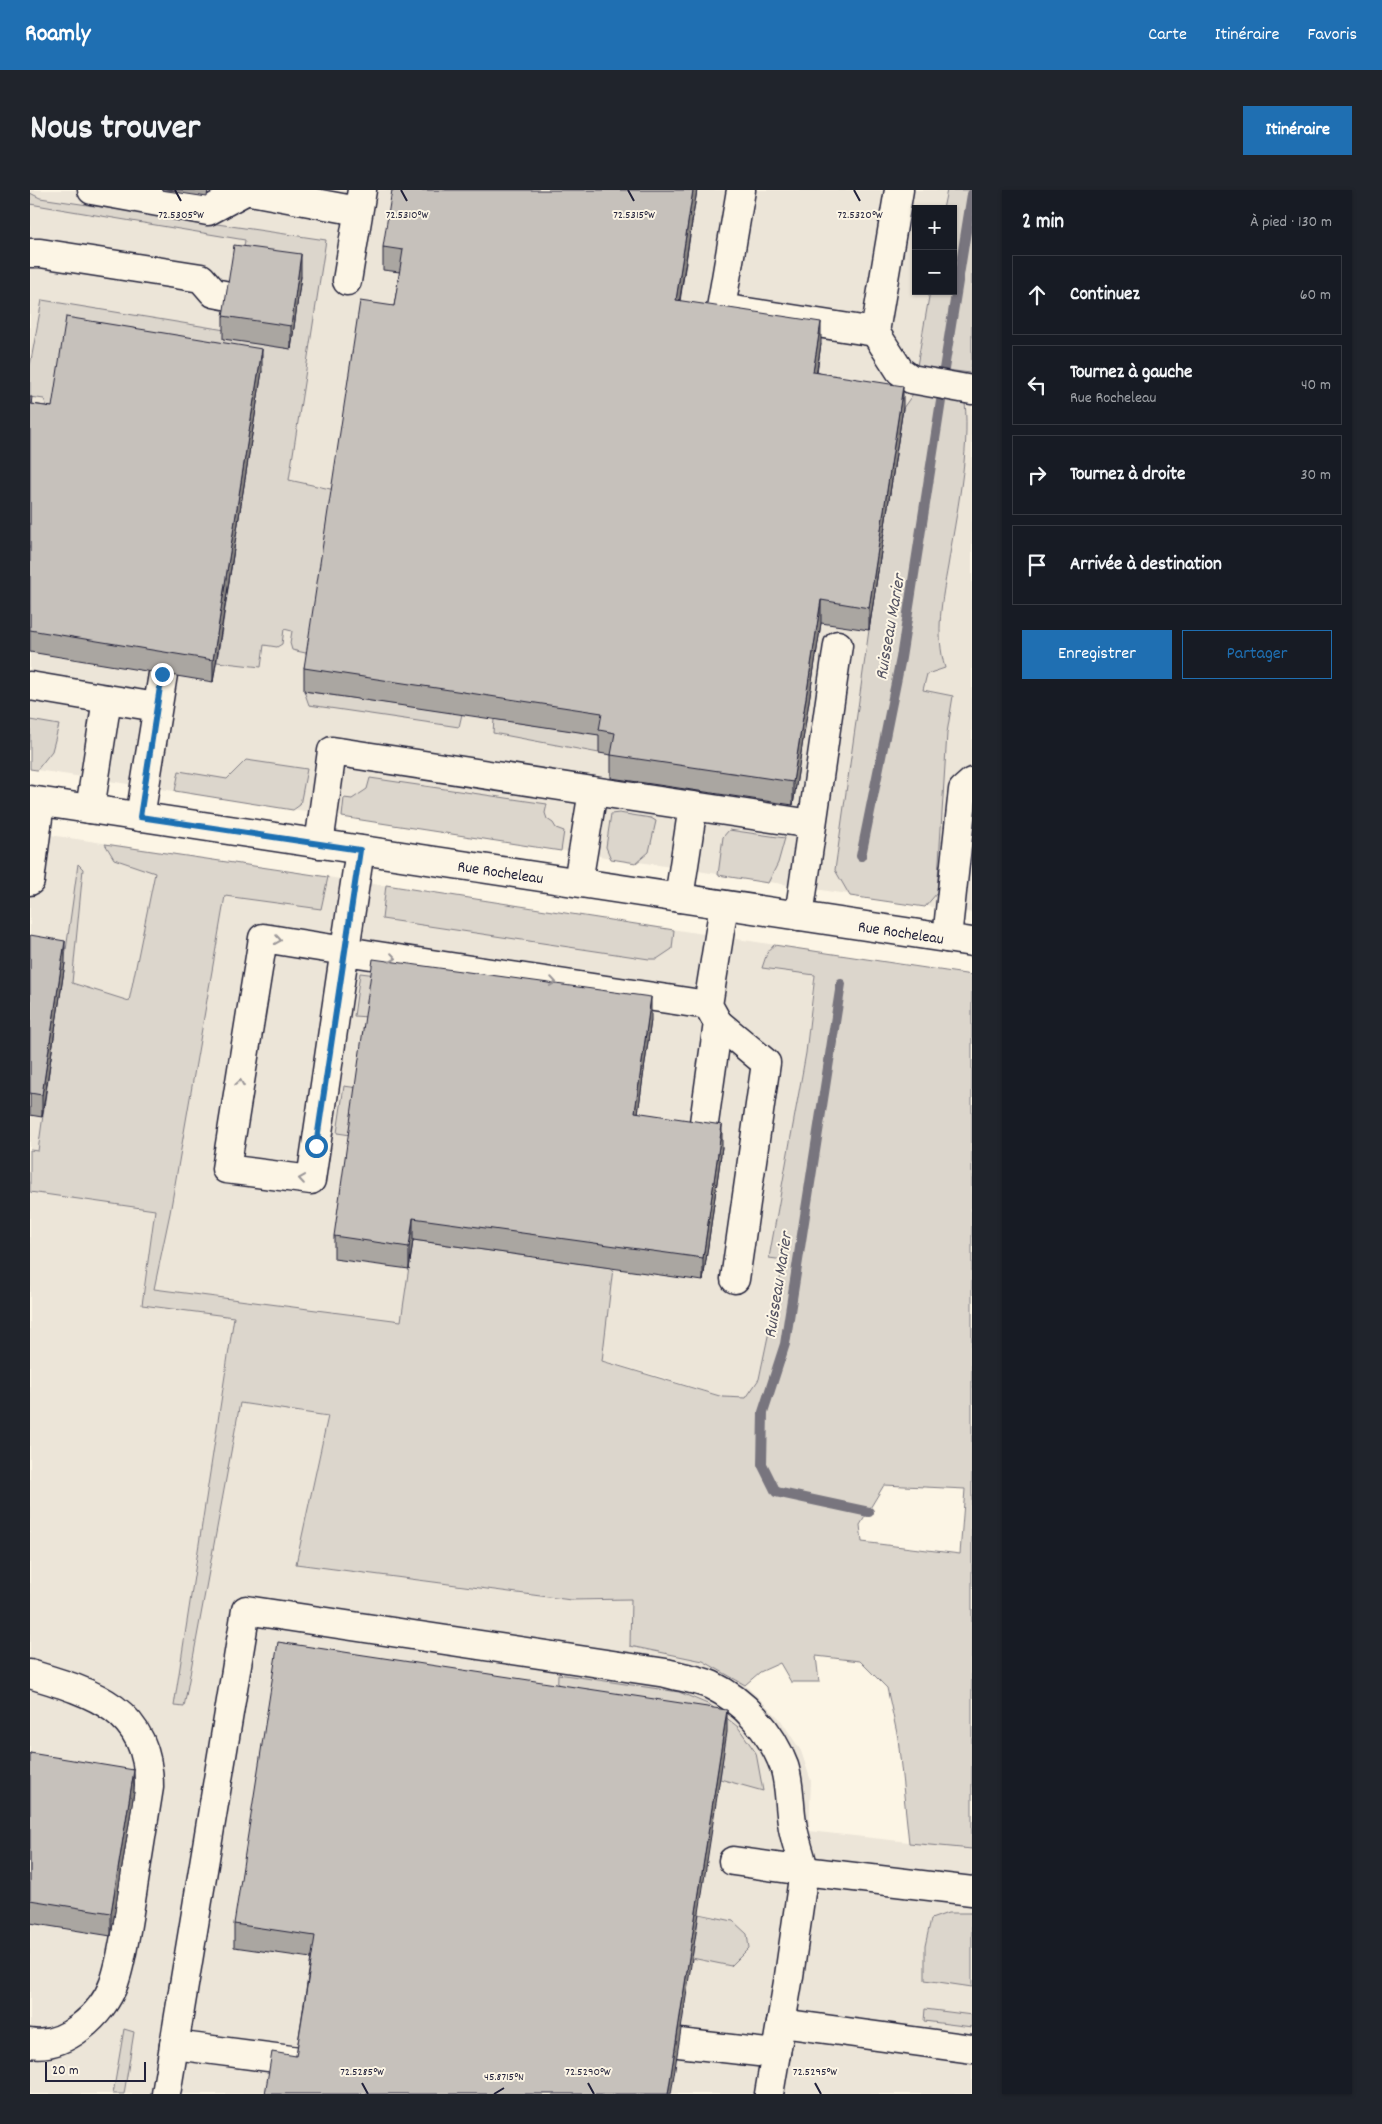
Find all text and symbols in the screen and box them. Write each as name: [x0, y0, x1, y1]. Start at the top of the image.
text: Roamly: [25, 18, 91, 52]
text: Carte: [1148, 23, 1187, 48]
text: Itinéraire: [1215, 23, 1279, 48]
text: Favoris: [1307, 23, 1357, 48]
text: Nous trouver: [30, 105, 200, 155]
button: Itinéraire: [1243, 106, 1352, 155]
map controls: [912, 205, 957, 295]
button: +: [912, 205, 957, 250]
text: 72.5305°W: [158, 207, 204, 224]
text: 72.5310°W: [386, 207, 428, 224]
text: 72.5315°W: [613, 207, 655, 224]
text: 72.5320°W: [837, 207, 883, 224]
text: 2 min: [1022, 208, 1064, 238]
text: À pied · 130 m: [1250, 211, 1332, 234]
button: −: [912, 250, 957, 295]
icon: ahead: [1023, 281, 1051, 309]
text: Continuez: [1070, 282, 1140, 309]
text: 60 m: [1300, 284, 1331, 307]
text: Tournez à gauche: [1070, 360, 1192, 387]
icon: left: [1023, 371, 1051, 399]
text: 40 m: [1301, 374, 1331, 397]
text: Rue Rocheleau: [1070, 387, 1156, 410]
icon: right: [1023, 461, 1051, 489]
text: Tournez à droite: [1070, 462, 1185, 489]
text: 30 m: [1301, 464, 1331, 487]
icon: arrive: [1023, 551, 1051, 579]
text: Arrivée à destination: [1070, 552, 1222, 579]
water label: Ruisseau Marier: [870, 570, 913, 682]
button: Enregistrer: [1022, 630, 1172, 679]
button: Partager: [1182, 630, 1332, 679]
route end: [151, 663, 174, 686]
street label: Rue Rocheleau: [456, 856, 545, 891]
street label: Rue Rocheleau: [856, 916, 945, 952]
one-way arrow: [274, 935, 283, 945]
one-way arrow: [389, 952, 397, 963]
one-way arrow: [550, 976, 558, 987]
one-way arrow: [234, 1079, 245, 1087]
route start: [305, 1135, 328, 1158]
one-way arrow: [297, 1174, 306, 1184]
water label: Ruisseau Marier: [759, 1228, 801, 1340]
scale bar: [45, 2059, 146, 2082]
text: 20 m: [52, 2061, 79, 2081]
text: 72.5285°W: [340, 2064, 384, 2081]
text: 72.5290°W: [565, 2064, 611, 2081]
text: 72.5295°W: [793, 2064, 837, 2081]
text: 45.8715°N: [484, 2069, 524, 2086]

